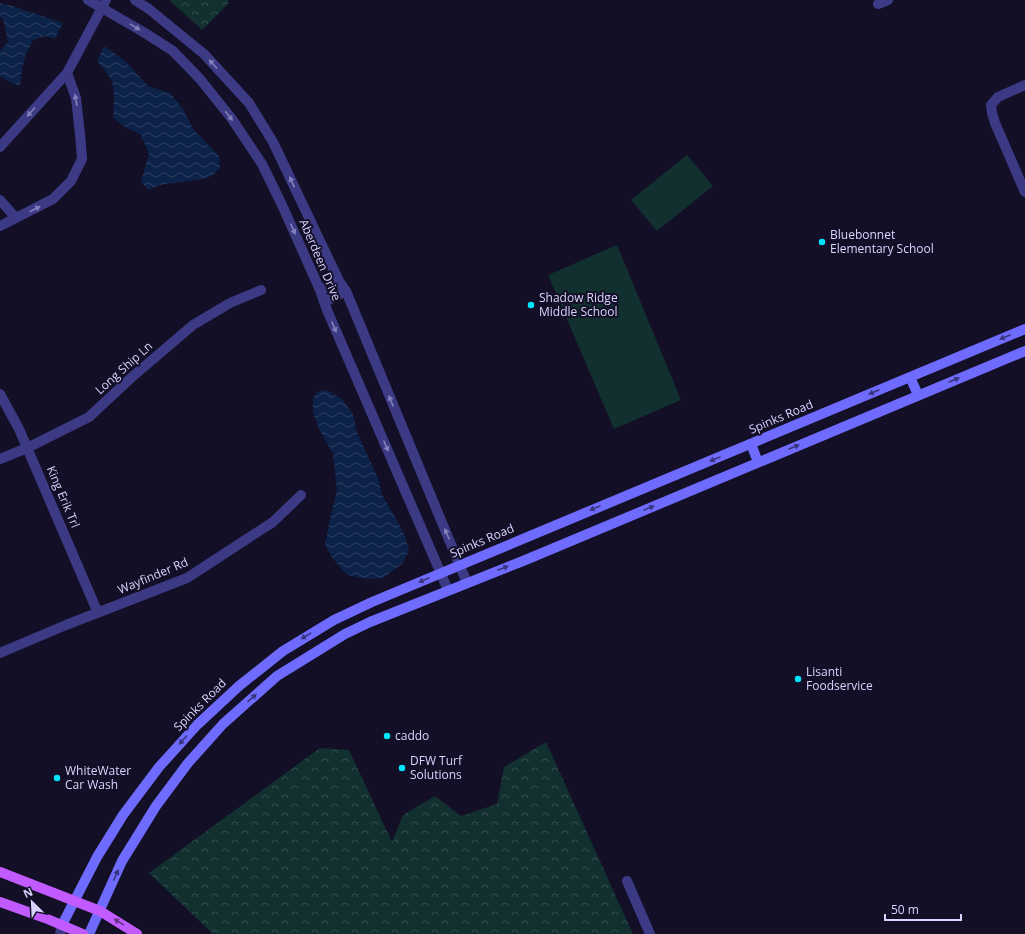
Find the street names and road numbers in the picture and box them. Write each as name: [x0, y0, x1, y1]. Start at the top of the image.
street label: Aberdeen Drive: [296, 216, 345, 304]
street label: Long Ship Ln: [91, 337, 156, 398]
street label: Spinks Road: [746, 395, 815, 438]
street label: King Erik Trl: [43, 463, 84, 530]
street label: Spinks Road: [447, 519, 516, 562]
street label: Wayfinder Rd: [115, 553, 191, 598]
street label: Spinks Road: [170, 675, 230, 735]

